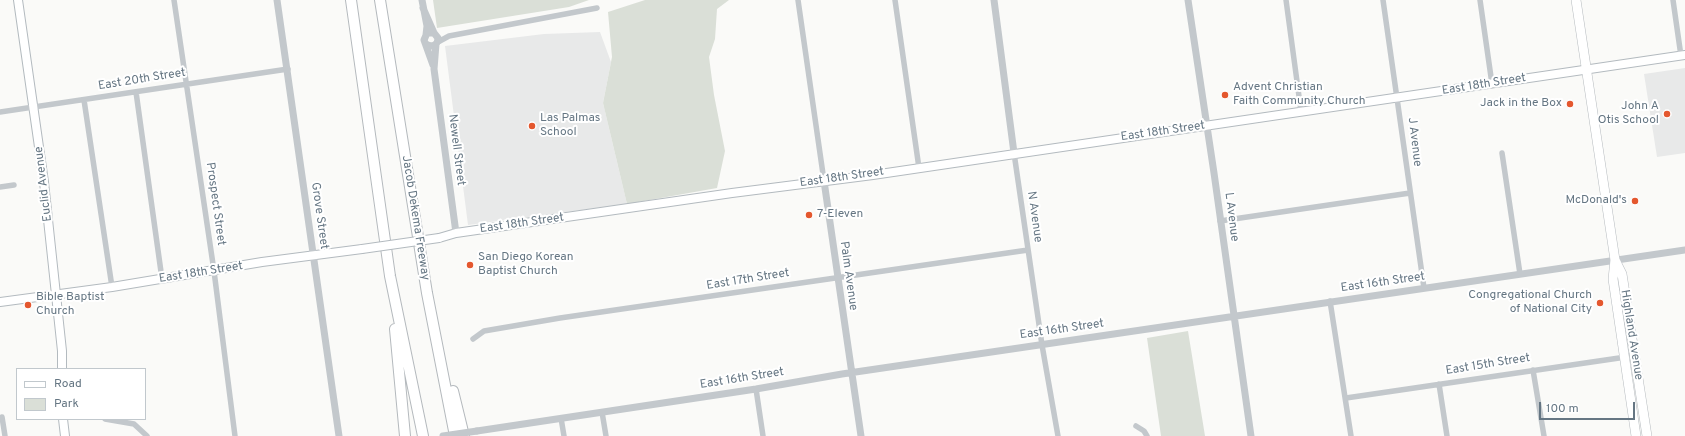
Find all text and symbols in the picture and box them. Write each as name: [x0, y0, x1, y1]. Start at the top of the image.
street label: East 20th Street: [97, 66, 187, 94]
street label: East 18th Street: [1441, 71, 1527, 99]
place label: Advent Christian Faith Community Church: [1233, 81, 1366, 109]
marker: Advent Christian Faith Community Church: [1220, 90, 1230, 100]
place label: Jack in the Box: [1480, 97, 1562, 111]
marker: Jack in the Box: [1565, 99, 1575, 109]
place label: John A Otis School: [1598, 100, 1659, 128]
marker: John A Otis School: [1662, 109, 1672, 119]
place label: Las Palmas School: [540, 112, 600, 140]
street label: Newell Street: [444, 113, 468, 187]
street label: J Avenue: [1404, 117, 1424, 167]
street label: East 18th Street: [1120, 119, 1206, 145]
marker: Las Palmas School: [527, 121, 537, 131]
street label: Euclid Avenue: [32, 146, 56, 222]
street label: Jacob Dekema Freeway: [398, 155, 432, 281]
street label: Prospect Street: [202, 161, 228, 247]
street label: East 18th Street: [799, 165, 885, 191]
street label: Grove Street: [307, 181, 331, 251]
street label: N Avenue: [1023, 191, 1045, 243]
street label: L Avenue: [1221, 191, 1241, 243]
place label: McDonald's: [1565, 194, 1627, 208]
marker: McDonald's: [1630, 196, 1640, 206]
place label: 7-Eleven: [817, 208, 863, 222]
marker: 7-Eleven: [804, 210, 814, 220]
street label: East 18th Street: [479, 211, 565, 237]
street label: Palm Avenue: [836, 240, 860, 312]
place label: San Diego Korean Baptist Church: [478, 251, 574, 279]
street label: East 18th Street: [158, 259, 244, 287]
marker: San Diego Korean Baptist Church: [465, 260, 475, 270]
street label: East 17th Street: [706, 266, 790, 294]
street label: East 16th Street: [1340, 270, 1426, 296]
place label: Congregational Church of National City: [1468, 289, 1592, 317]
street label: Highland Avenue: [1617, 289, 1645, 381]
place label: Bible Baptist Church: [36, 291, 105, 319]
marker: Congregational Church of National City: [1595, 298, 1605, 308]
marker: Bible Baptist Church: [23, 300, 33, 310]
street label: East 16th Street: [1019, 317, 1105, 343]
street label: East 15th Street: [1445, 351, 1531, 379]
street label: East 16th Street: [699, 365, 785, 393]
legend: [16, 368, 146, 420]
text: Road: [54, 376, 82, 392]
scale bar: [1541, 394, 1637, 420]
text: Park: [54, 396, 79, 412]
text: 100 m: [1546, 401, 1579, 417]

